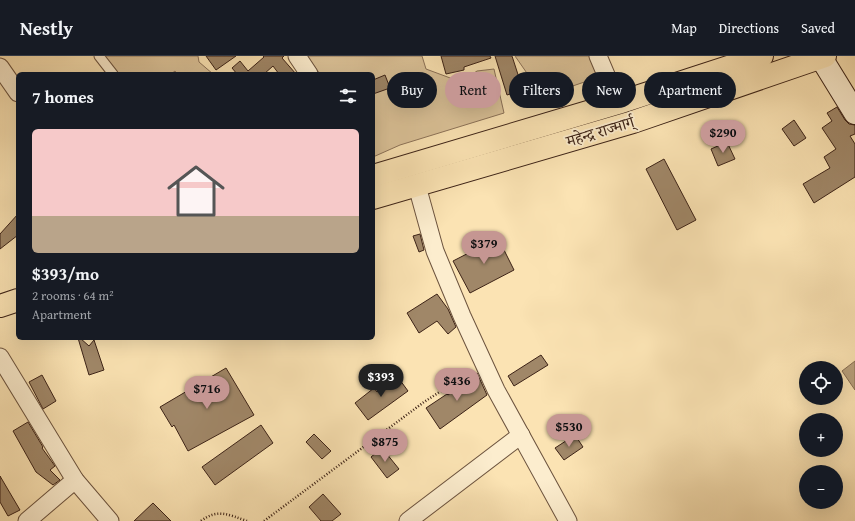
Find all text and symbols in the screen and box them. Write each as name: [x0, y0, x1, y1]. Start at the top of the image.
text: Nestly: [20, 14, 73, 42]
text: Map: [671, 18, 697, 38]
text: Directions: [719, 18, 779, 38]
text: Saved: [801, 18, 835, 38]
chip: Buy: [387, 72, 437, 108]
chip: Rent: [445, 72, 501, 108]
chip: Filters: [509, 72, 574, 108]
chip: New: [582, 72, 636, 108]
chip: Apartment: [644, 72, 736, 108]
text: 7 homes: [32, 84, 94, 109]
icon: filters: [337, 85, 359, 107]
street label: महेन्द्र राज्मार्ग्: [562, 109, 640, 153]
pin: $290: [699, 120, 747, 154]
text: $290: [710, 123, 736, 142]
icon: home: [160, 155, 232, 227]
pin: $379: [460, 231, 508, 265]
text: $379: [471, 234, 497, 253]
text: $393/mo: [32, 261, 99, 286]
text: 2 rooms · 64 m²: [32, 286, 114, 305]
text: Apartment: [32, 305, 92, 324]
map controls: [799, 361, 843, 509]
button: locate: [799, 361, 843, 405]
pin: $393: [357, 364, 405, 398]
text: $393: [368, 367, 394, 386]
pin: $436: [433, 368, 481, 402]
text: $436: [444, 371, 470, 390]
pin: $716: [183, 376, 231, 410]
text: $716: [194, 379, 220, 398]
button: +: [799, 413, 843, 457]
pin: $530: [545, 414, 593, 448]
text: $530: [556, 417, 582, 436]
pin: $875: [361, 429, 409, 463]
text: $875: [372, 432, 398, 451]
button: −: [799, 465, 843, 509]

